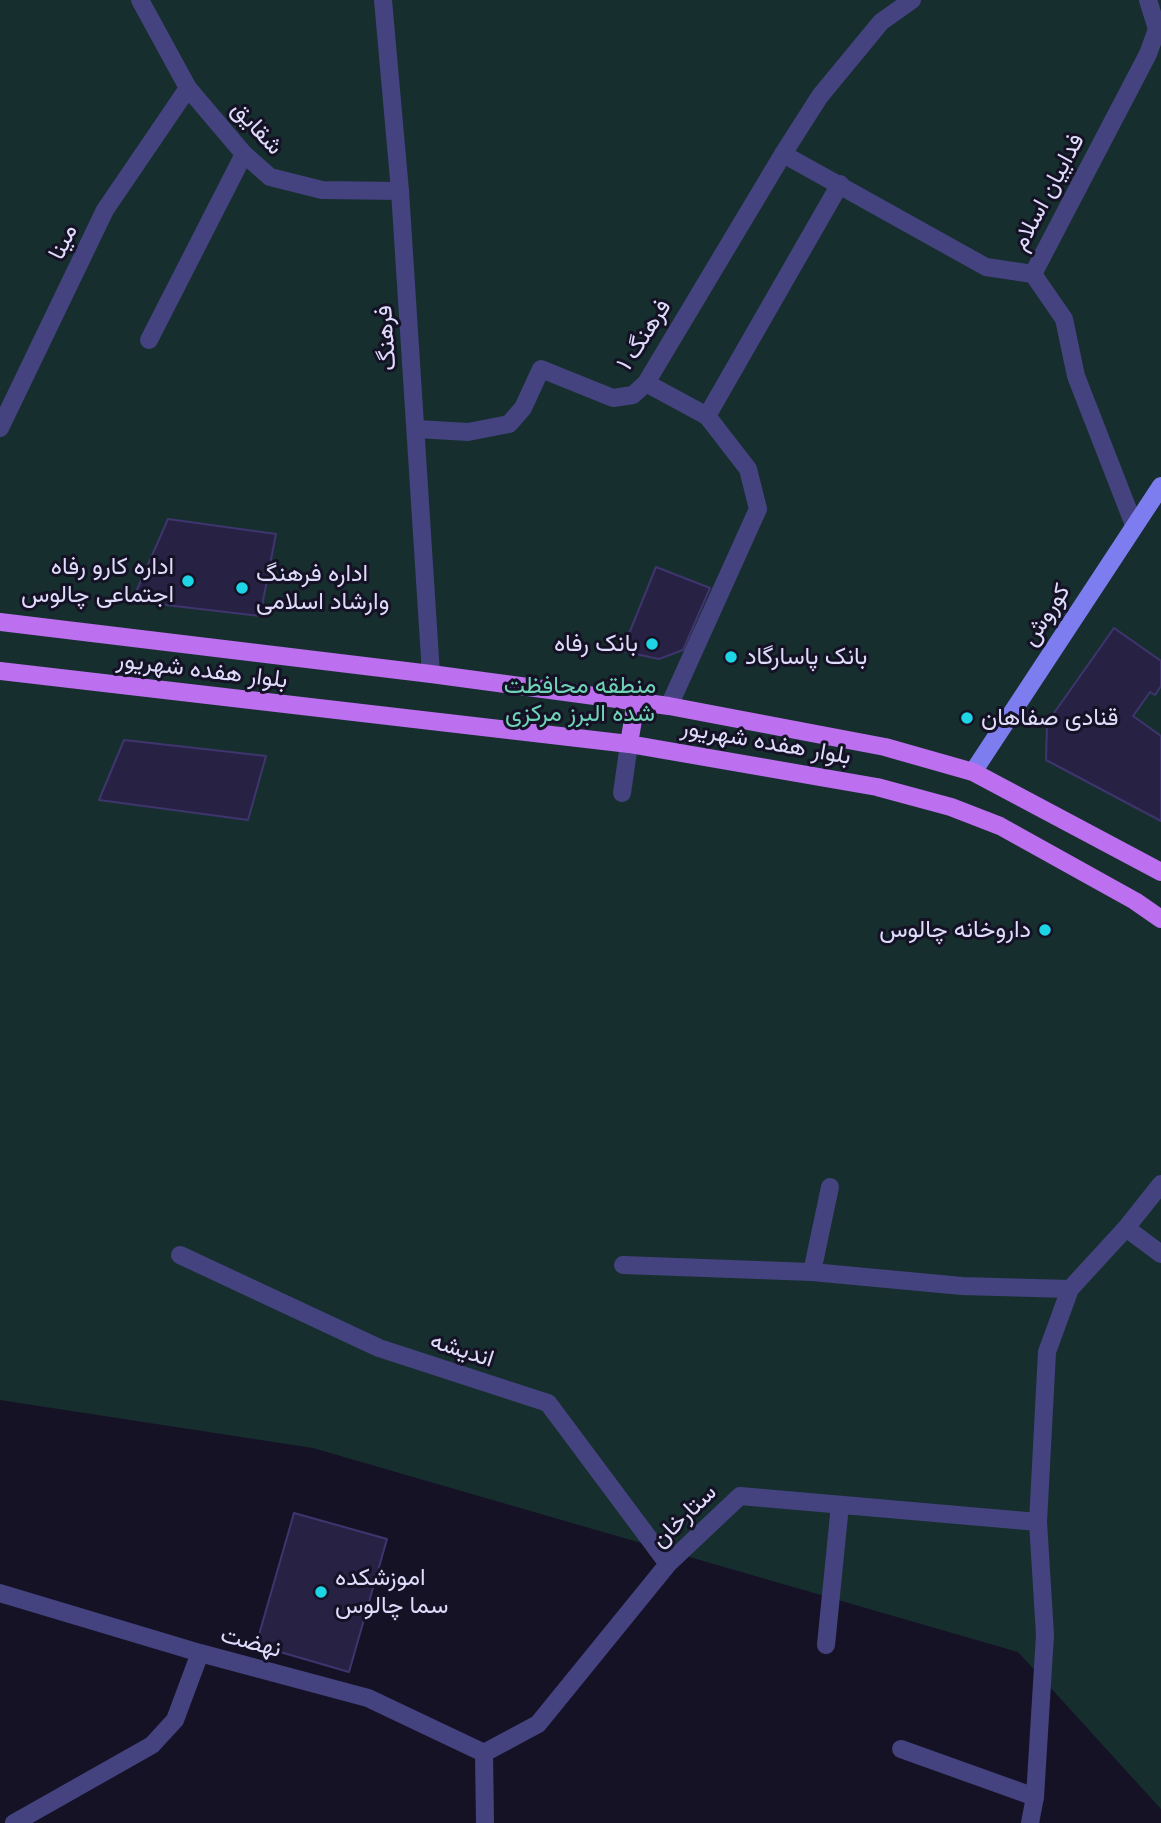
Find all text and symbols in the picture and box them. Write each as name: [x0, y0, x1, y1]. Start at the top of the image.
street label: شقایق: [225, 95, 289, 161]
street label: فداییان اسلام: [1005, 129, 1091, 255]
street label: مینا: [42, 220, 84, 264]
street label: فرهنگ ۱: [610, 294, 678, 376]
street label: فرهنگ: [369, 304, 403, 372]
place label: اداره کارو رفاه اجتماعی چالوس: [21, 553, 174, 609]
place label: اداره فرهنگ وارشاد اسلامی: [256, 560, 389, 616]
marker: اداره کارو رفاه اجتماعی چالوس: [180, 573, 196, 589]
street label: کوروش: [1015, 579, 1077, 651]
marker: اداره فرهنگ وارشاد اسلامی: [234, 580, 250, 596]
place label: بانک رفاه: [554, 630, 638, 658]
marker: بانک رفاه: [644, 636, 660, 652]
place label: بانک پاسارگاد: [745, 643, 867, 671]
street label: بلوار هفده شهریور: [115, 645, 289, 695]
marker: بانک پاسارگاد: [723, 649, 739, 665]
park label: منطقه محافظت شده البرز مرکزی: [504, 672, 656, 728]
place label: قنادی صفاهان: [981, 704, 1119, 732]
marker: قنادی صفاهان: [959, 710, 975, 726]
street label: بلوار هفده شهریور: [679, 713, 853, 771]
place label: داروخانه چالوس: [879, 916, 1031, 944]
marker: داروخانه چالوس: [1037, 922, 1053, 938]
street label: اندیشه: [426, 1326, 498, 1374]
street label: ستارخان: [645, 1478, 723, 1554]
place label: اموزشکده سما چالوس: [335, 1564, 449, 1620]
marker: اموزشکده سما چالوس: [313, 1584, 329, 1600]
street label: نهضت: [217, 1620, 285, 1664]

